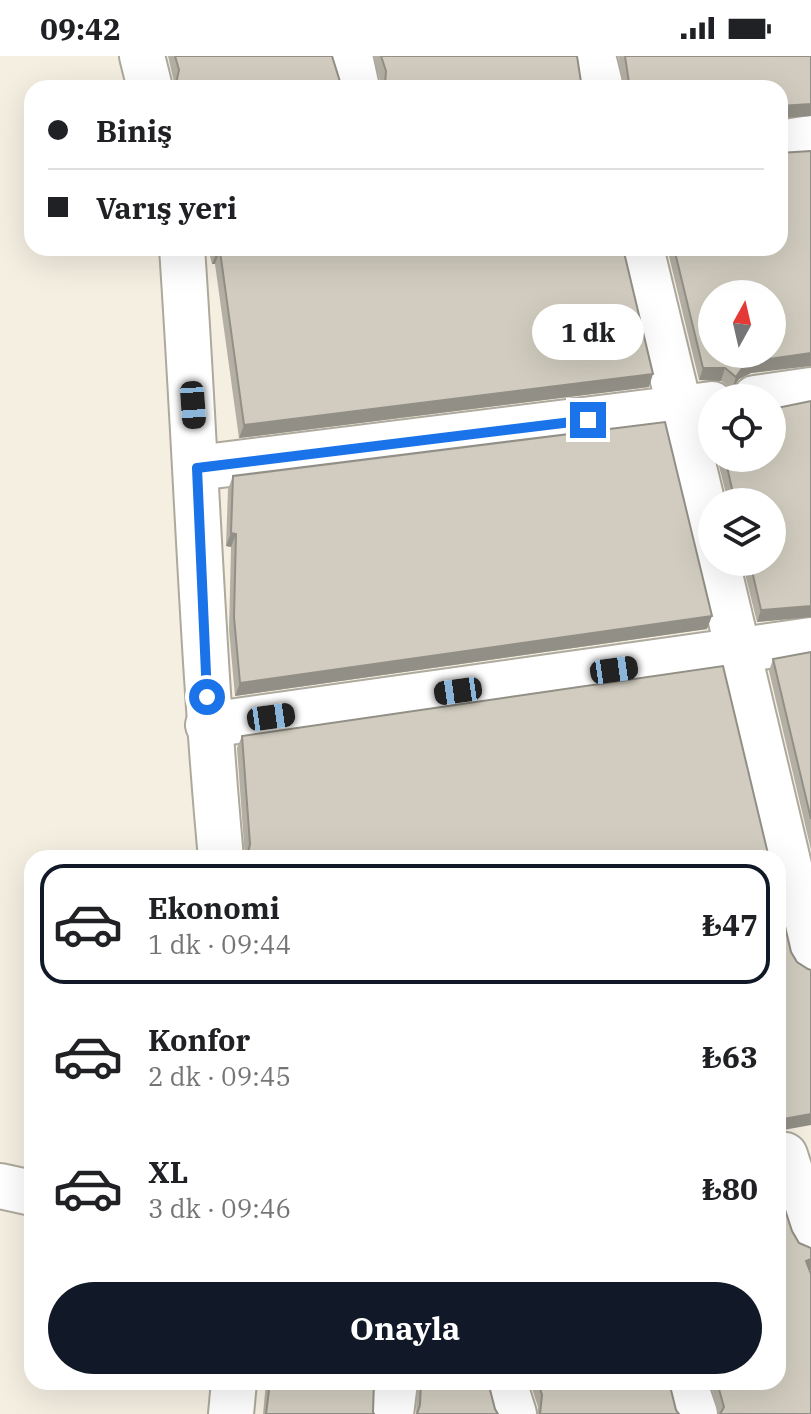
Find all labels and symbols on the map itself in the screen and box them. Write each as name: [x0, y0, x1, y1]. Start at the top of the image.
north arrow: [698, 280, 786, 368]
callout: 1 dk: [532, 304, 644, 360]
car: [179, 380, 207, 430]
route end: [570, 402, 606, 438]
car: [589, 655, 639, 685]
car: [433, 676, 483, 706]
route start: [189, 679, 225, 715]
car: [246, 702, 296, 732]

